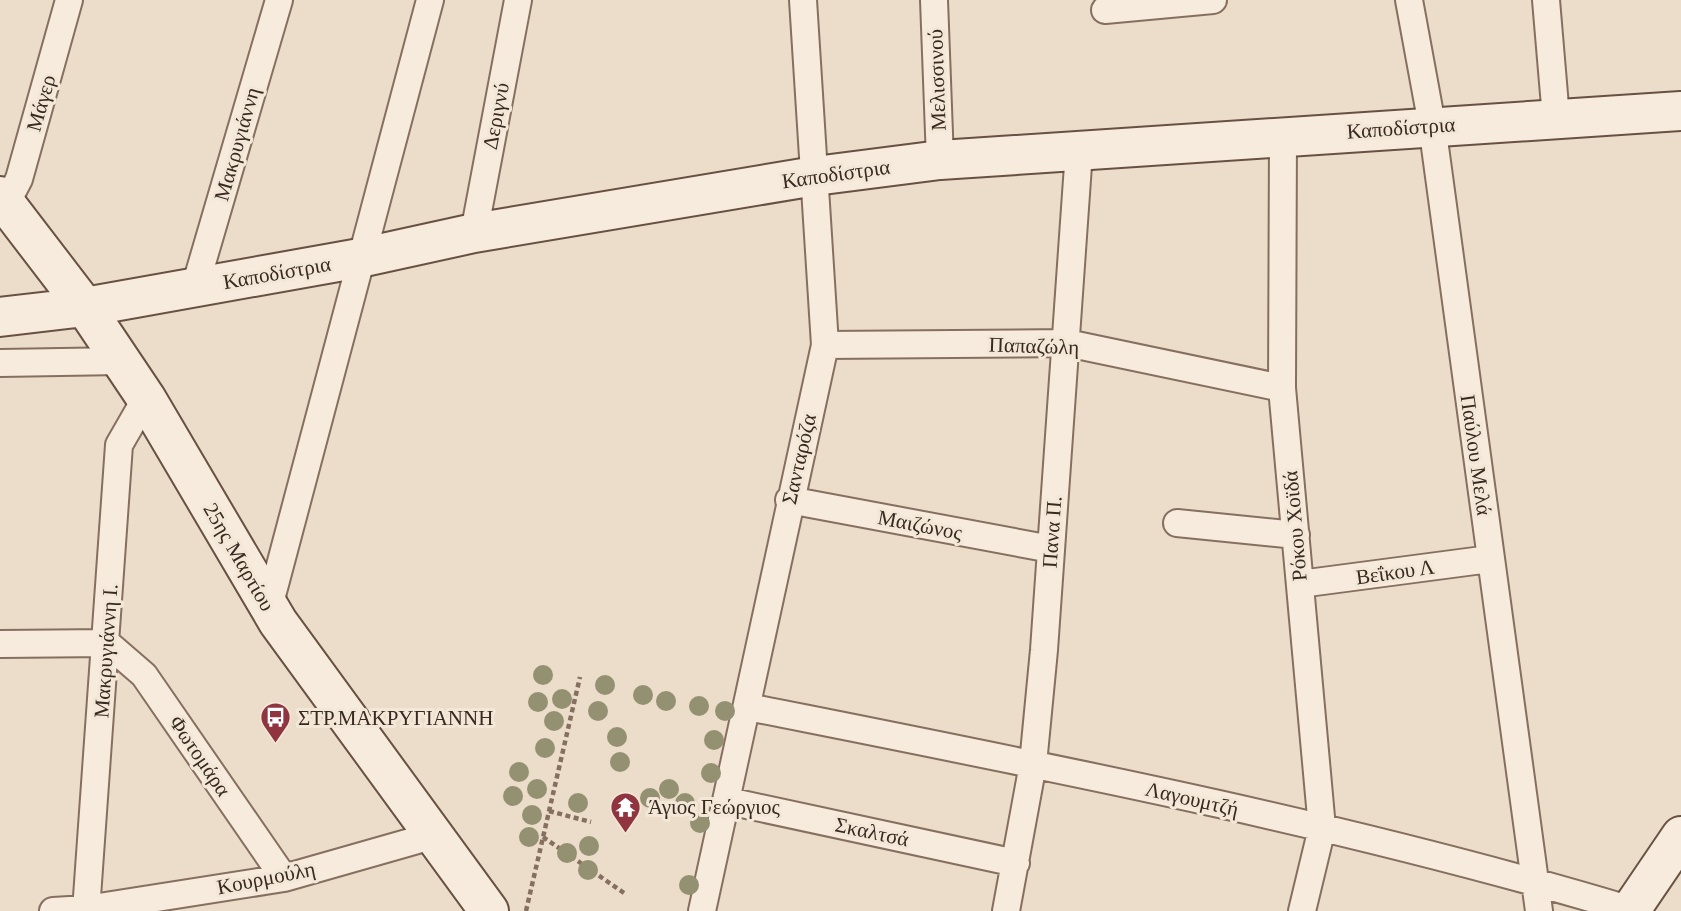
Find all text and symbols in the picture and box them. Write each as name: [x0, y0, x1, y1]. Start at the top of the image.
street label: Μελισσινού: [923, 29, 951, 131]
street label: Μάγερ: [21, 72, 61, 134]
street label: Δεριγνύ: [478, 81, 514, 151]
street label: Μακρυγιάννη: [209, 84, 265, 204]
street label: Καποδίστρια: [1346, 112, 1456, 144]
street label: Καποδίστρια: [780, 155, 892, 193]
street label: Καποδίστρια: [221, 252, 333, 294]
street label: Παπαζώλη: [988, 332, 1080, 360]
street label: Παύλου Μελά: [1456, 393, 1496, 517]
street label: Σανταρόζα: [777, 411, 821, 507]
street label: Ρόκου Χοϊδά: [1278, 470, 1312, 582]
street label: Πανα Π.: [1038, 495, 1066, 569]
street label: 25ης Μαρτίου: [198, 499, 280, 615]
street label: Μαιζώνος: [876, 505, 965, 545]
street label: Βεΐκου Λ: [1354, 555, 1436, 589]
street label: Μακρυγιάννη Ι.: [89, 583, 123, 719]
bus stop icon: ΣΤΡ.ΜΑΚΡΥΓΙΑΝΝΗ: [258, 701, 292, 745]
place label: ΣΤΡ.ΜΑΚΡΥΓΙΑΝΝΗ: [298, 706, 493, 730]
street label: Φωτομάρα: [164, 711, 236, 801]
street label: Λαγουμτζή: [1143, 777, 1241, 821]
temple icon: Άγιος Γεώργιος: [608, 790, 642, 834]
place label: Άγιος Γεώργιος: [648, 795, 780, 819]
street label: Σκαλτσά: [833, 813, 911, 851]
street label: Κουρμούλη: [215, 857, 317, 899]

